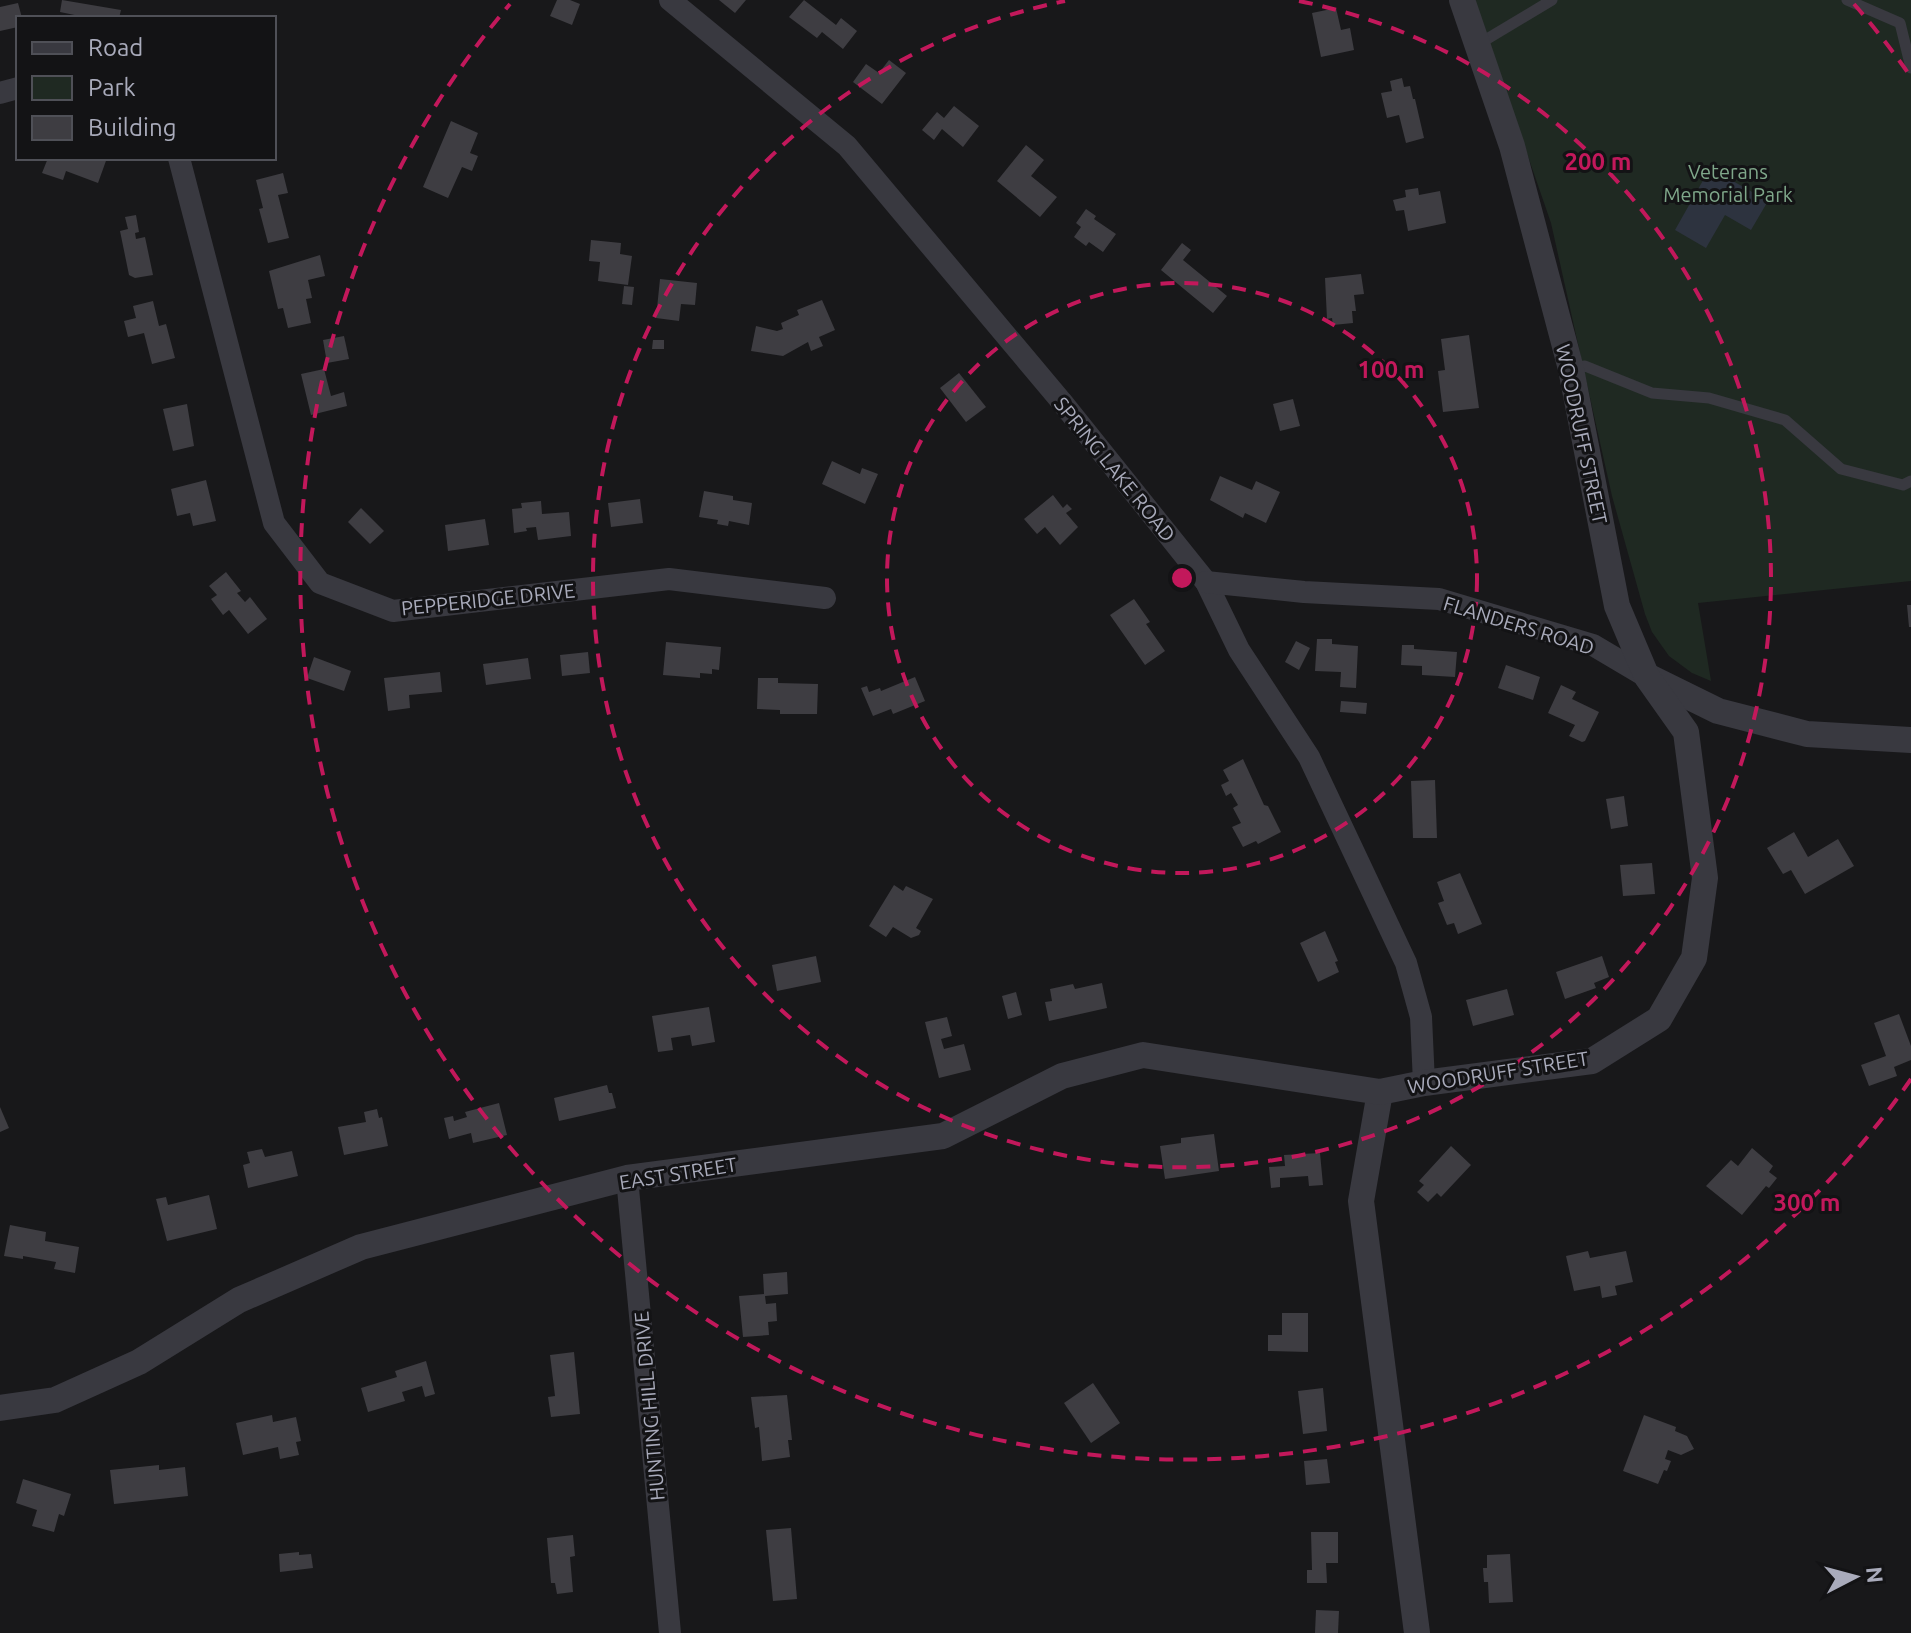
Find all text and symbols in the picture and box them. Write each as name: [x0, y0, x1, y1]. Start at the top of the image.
legend: [16, 16, 276, 160]
text: Road: [88, 34, 143, 61]
text: Park: [88, 74, 136, 101]
text: Building: [88, 114, 176, 141]
text: 200 m: [1565, 148, 1631, 175]
park label: Veterans Memorial Park: [1663, 160, 1793, 206]
street label: WOODRUFF STREET: [1552, 342, 1612, 526]
text: 100 m: [1358, 356, 1424, 383]
street label: SPRING LAKE ROAD: [1050, 392, 1180, 546]
centre of rings: [1168, 564, 1196, 592]
street label: PEPPERIDGE DRIVE: [400, 578, 576, 620]
street label: FLANDERS ROAD: [1441, 591, 1597, 659]
street label: WOODRUFF STREET: [1406, 1046, 1590, 1098]
street label: EAST STREET: [618, 1152, 738, 1194]
text: 300 m: [1774, 1189, 1840, 1216]
street label: HUNTING HILL DRIVE: [629, 1310, 669, 1502]
north arrow: [1815, 1537, 1895, 1617]
text: N: [1862, 1565, 1889, 1584]

